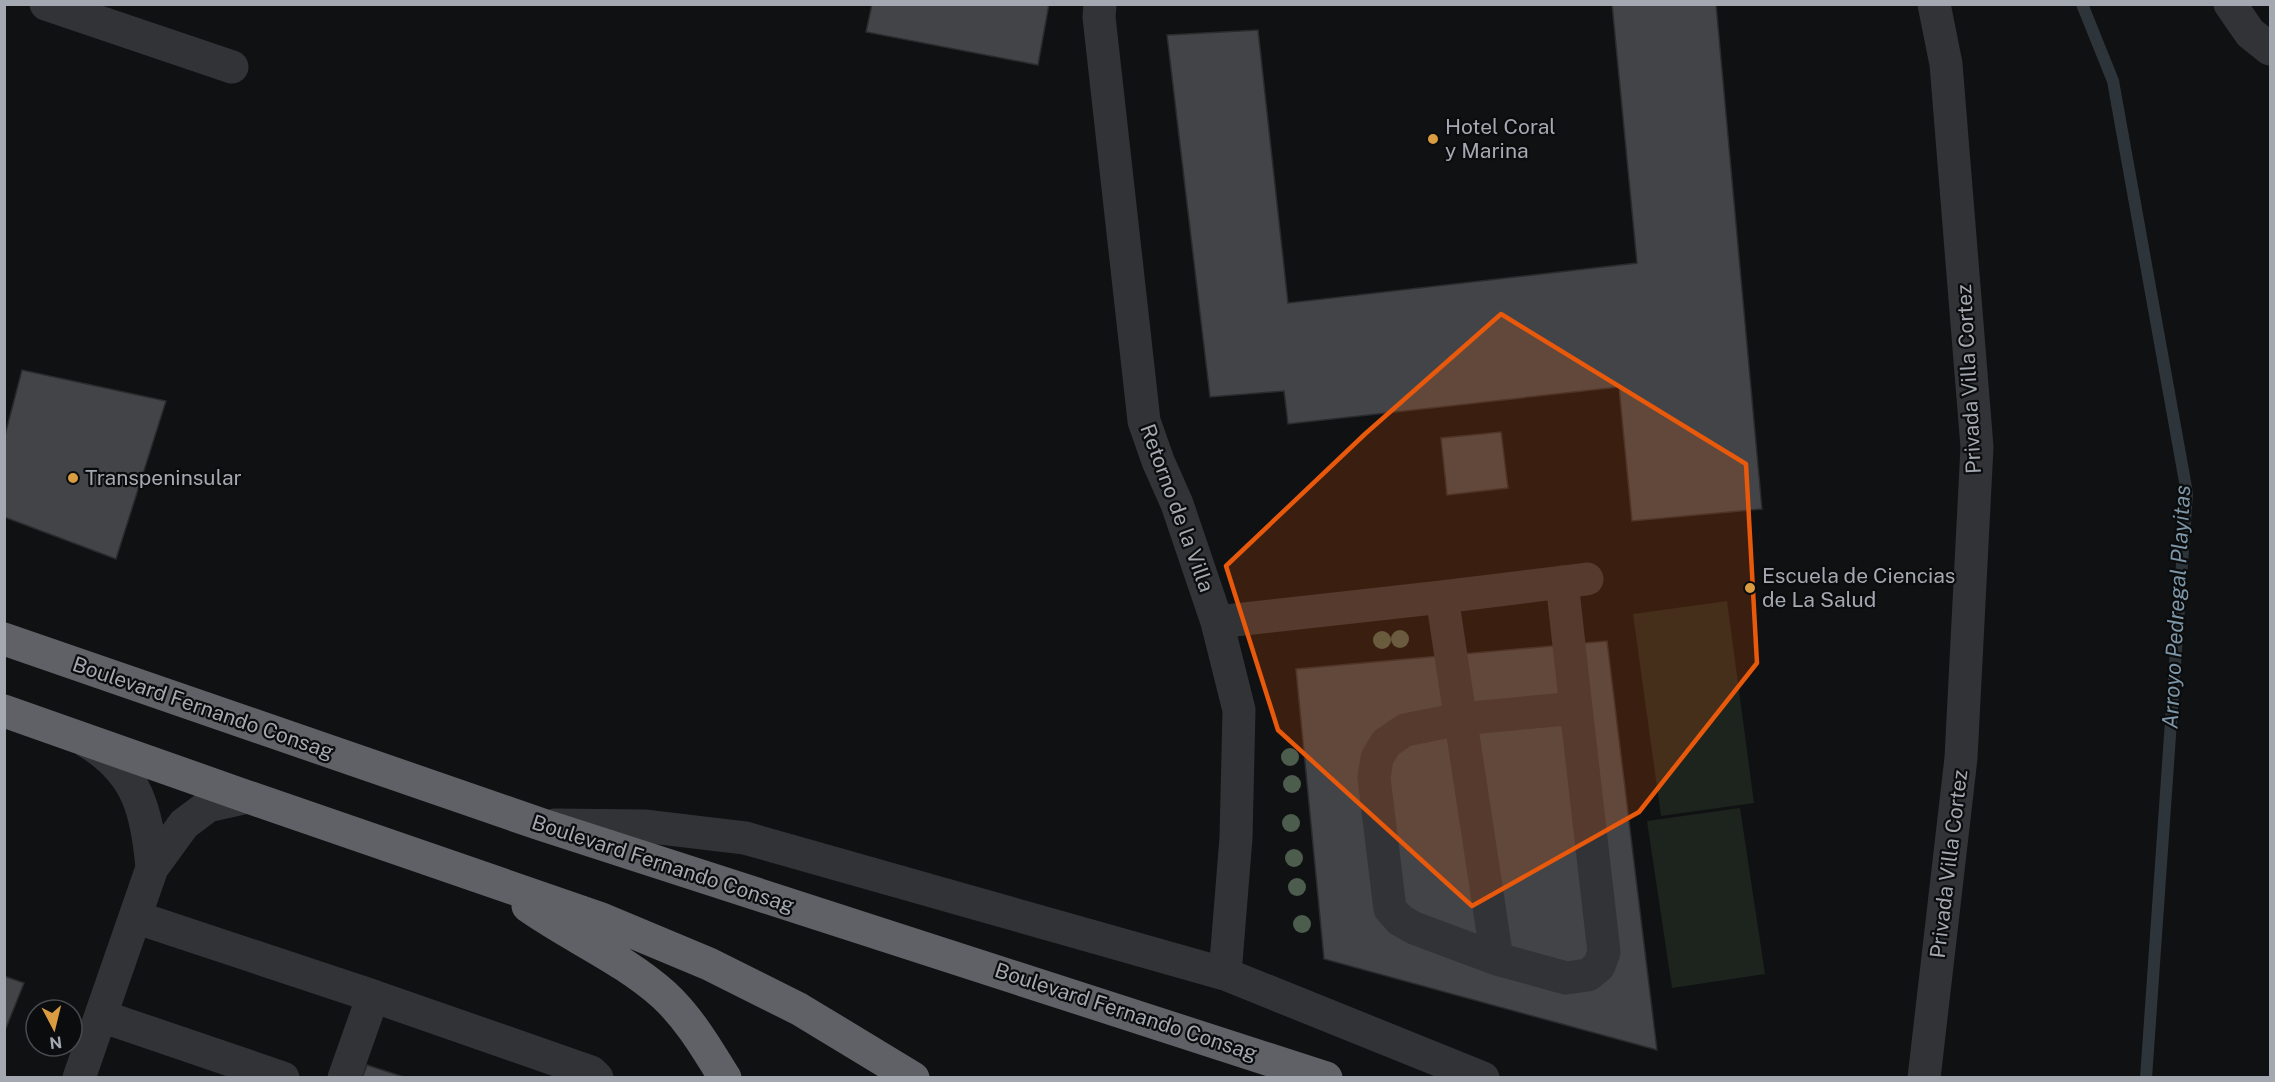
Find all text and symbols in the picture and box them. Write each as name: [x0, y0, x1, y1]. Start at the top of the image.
place label: Hotel Coral y Marina: [1445, 114, 1556, 163]
marker: Hotel Coral y Marina: [1426, 132, 1440, 146]
street label: Privada Villa Cortez: [1951, 284, 1986, 474]
street label: Retorno de la Villa: [1135, 420, 1220, 595]
place label: Transpeninsular: [85, 465, 242, 490]
marker: Transpeninsular: [66, 471, 80, 485]
water label: Arroyo Pedregal Playitas: [2157, 484, 2195, 730]
place label: Escuela de Ciencias de La Salud: [1762, 563, 1955, 612]
marker: Escuela de Ciencias de La Salud: [1743, 581, 1757, 595]
street label: Boulevard Fernando Consag: [69, 651, 337, 764]
street label: Privada Villa Cortez: [1925, 768, 1972, 960]
street label: Boulevard Fernando Consag: [529, 809, 798, 918]
street label: Boulevard Fernando Consag: [992, 957, 1261, 1066]
north arrow: [24, 998, 84, 1058]
text: N: [48, 1032, 63, 1053]

